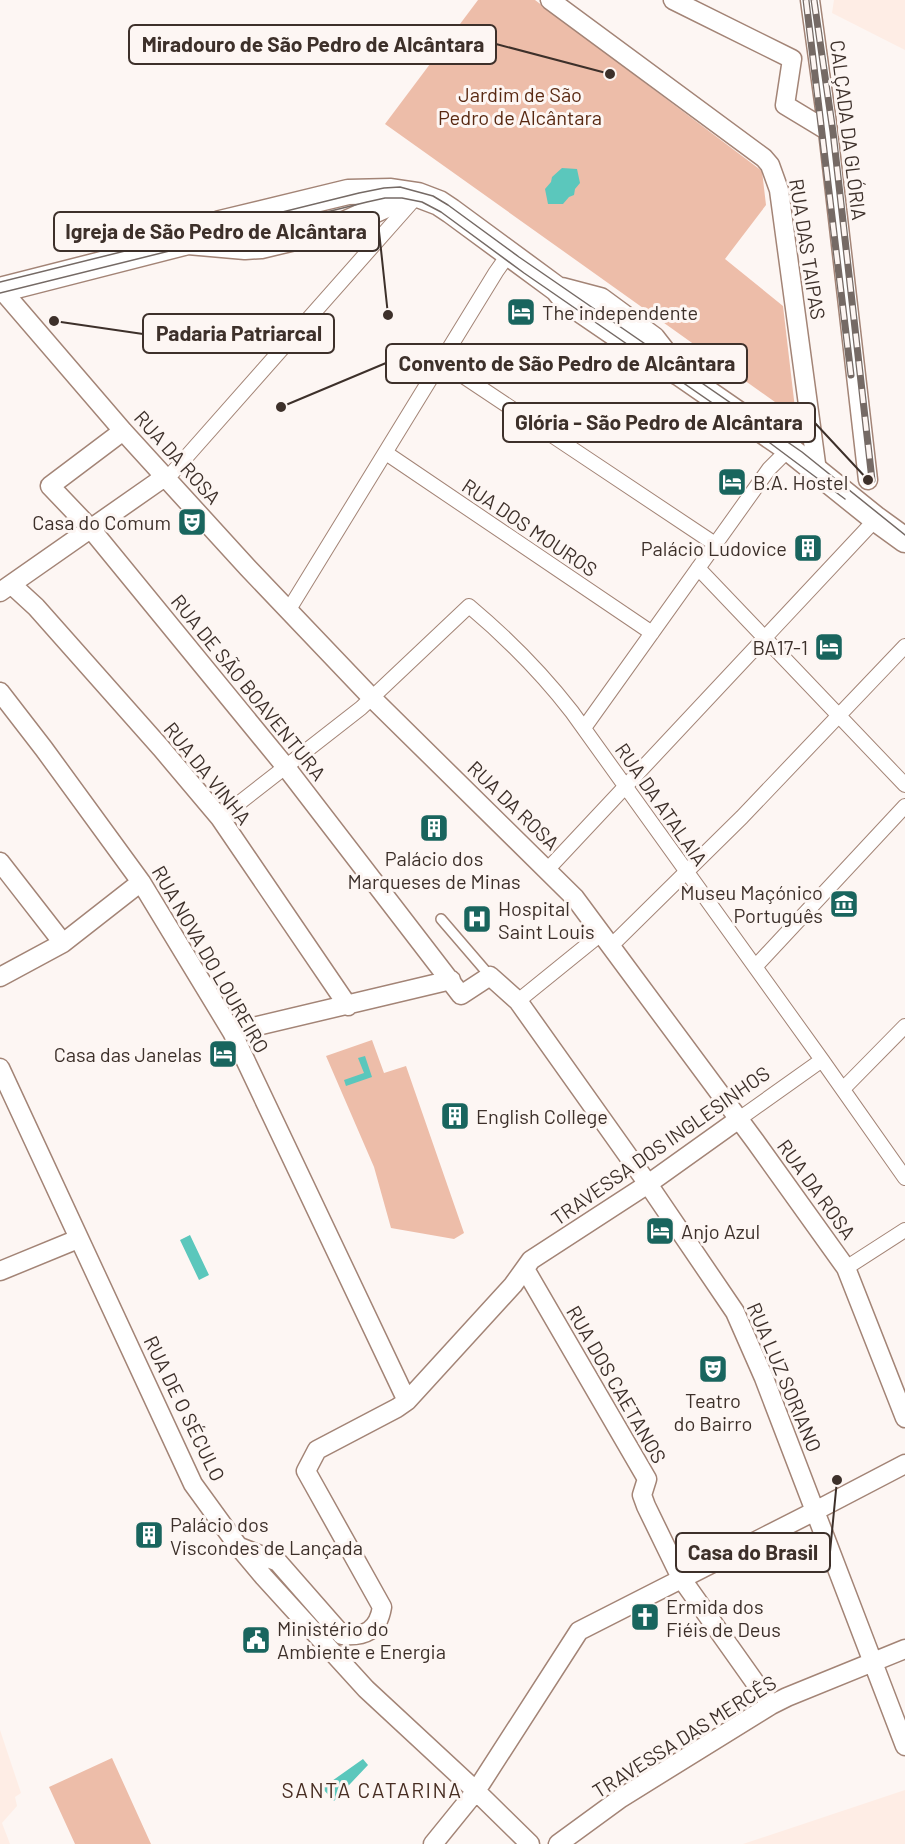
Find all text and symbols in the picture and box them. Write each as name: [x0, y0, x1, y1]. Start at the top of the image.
callout: Miradouro de São Pedro de Alcântara: [129, 25, 496, 64]
text: Miradouro de São Pedro de Alcântara: [142, 31, 484, 56]
street label: CALÇADA DA GLÓRIA: [826, 38, 872, 222]
park label: Jardim de São Pedro de Alcântara: [438, 82, 602, 129]
street label: RUA DAS TAIPAS: [785, 177, 831, 321]
callout: Igreja de São Pedro de Alcântara: [54, 212, 379, 251]
text: Igreja de São Pedro de Alcântara: [65, 218, 367, 243]
hotel icon: The independente: [505, 296, 537, 328]
place label: The independente: [542, 300, 698, 324]
callout: Padaria Patriarcal: [143, 314, 334, 353]
text: Padaria Patriarcal: [156, 320, 322, 345]
callout: Convento de São Pedro de Alcântara: [386, 344, 747, 383]
text: Convento de São Pedro de Alcântara: [399, 350, 735, 375]
callout: Glória - São Pedro de Alcântara: [503, 403, 815, 442]
street label: RUA DA ROSA: [130, 405, 226, 509]
text: Glória - São Pedro de Alcântara: [515, 409, 803, 434]
hotel icon: B.A. Hostel: [716, 466, 748, 498]
place label: B.A. Hostel: [753, 470, 848, 494]
street label: RUA DOS MOUROS: [458, 473, 602, 581]
theatre icon: Casa do Comum: [176, 506, 208, 538]
place label: Casa do Comum: [32, 510, 171, 534]
building icon: Palácio Ludovice: [792, 532, 824, 564]
place label: Palácio Ludovice: [641, 536, 787, 560]
street label: RUA DE SÃO BOAVENTURA: [167, 589, 331, 785]
hotel icon: BA17-1: [813, 631, 845, 663]
place label: BA17-1: [752, 635, 808, 659]
street label: RUA DA VINHA: [159, 717, 257, 829]
street label: RUA DA ATALAIA: [611, 738, 713, 870]
street label: RUA DA ROSA: [463, 755, 565, 855]
building icon: Palácio dos Marqueses de Minas: [418, 812, 450, 844]
place label: Palácio dos Marqueses de Minas: [347, 846, 521, 893]
street label: RUA NOVA DO LOUREIRO: [147, 861, 275, 1057]
place label: Museu Maçónico Português: [680, 880, 823, 927]
museum icon: Museu Maçónico Português: [828, 888, 860, 920]
place label: Hospital Saint Louis: [498, 896, 595, 943]
hospital icon: Hospital Saint Louis: [461, 903, 493, 935]
hotel icon: Casa das Janelas: [207, 1038, 239, 1070]
place label: Casa das Janelas: [54, 1042, 202, 1066]
street label: TRAVESSA DOS INGLESINHOS: [546, 1060, 774, 1230]
building icon: English College: [439, 1100, 471, 1132]
place label: English College: [476, 1104, 608, 1128]
street label: RUA DA ROSA: [773, 1134, 861, 1244]
hotel icon: Anjo Azul: [644, 1215, 676, 1247]
place label: Anjo Azul: [681, 1219, 760, 1243]
street label: RUA LUZ SORIANO: [743, 1299, 827, 1455]
street label: RUA DOS CAETANOS: [562, 1301, 672, 1467]
street label: RUA DE O SÉCULO: [139, 1331, 231, 1485]
theatre icon: Teatro do Bairro: [697, 1353, 729, 1385]
place label: Teatro do Bairro: [674, 1388, 752, 1435]
place label: Palácio dos Viscondes de Lançada: [170, 1512, 363, 1559]
building icon: Palácio dos Viscondes de Lançada: [133, 1519, 165, 1551]
callout: Casa do Brasil: [676, 1533, 830, 1572]
text: Casa do Brasil: [688, 1539, 818, 1564]
place label: Ermida dos Fiéis de Deus: [666, 1594, 781, 1641]
church icon: Ermida dos Fiéis de Deus: [629, 1601, 661, 1633]
place label: Ministério do Ambiente e Energia: [277, 1616, 446, 1663]
public building icon: Ministério do Ambiente e Energia: [240, 1624, 272, 1656]
street label: TRAVESSA DAS MERCÊS: [588, 1670, 780, 1802]
district label: SANTA CATARINA: [282, 1777, 462, 1802]

